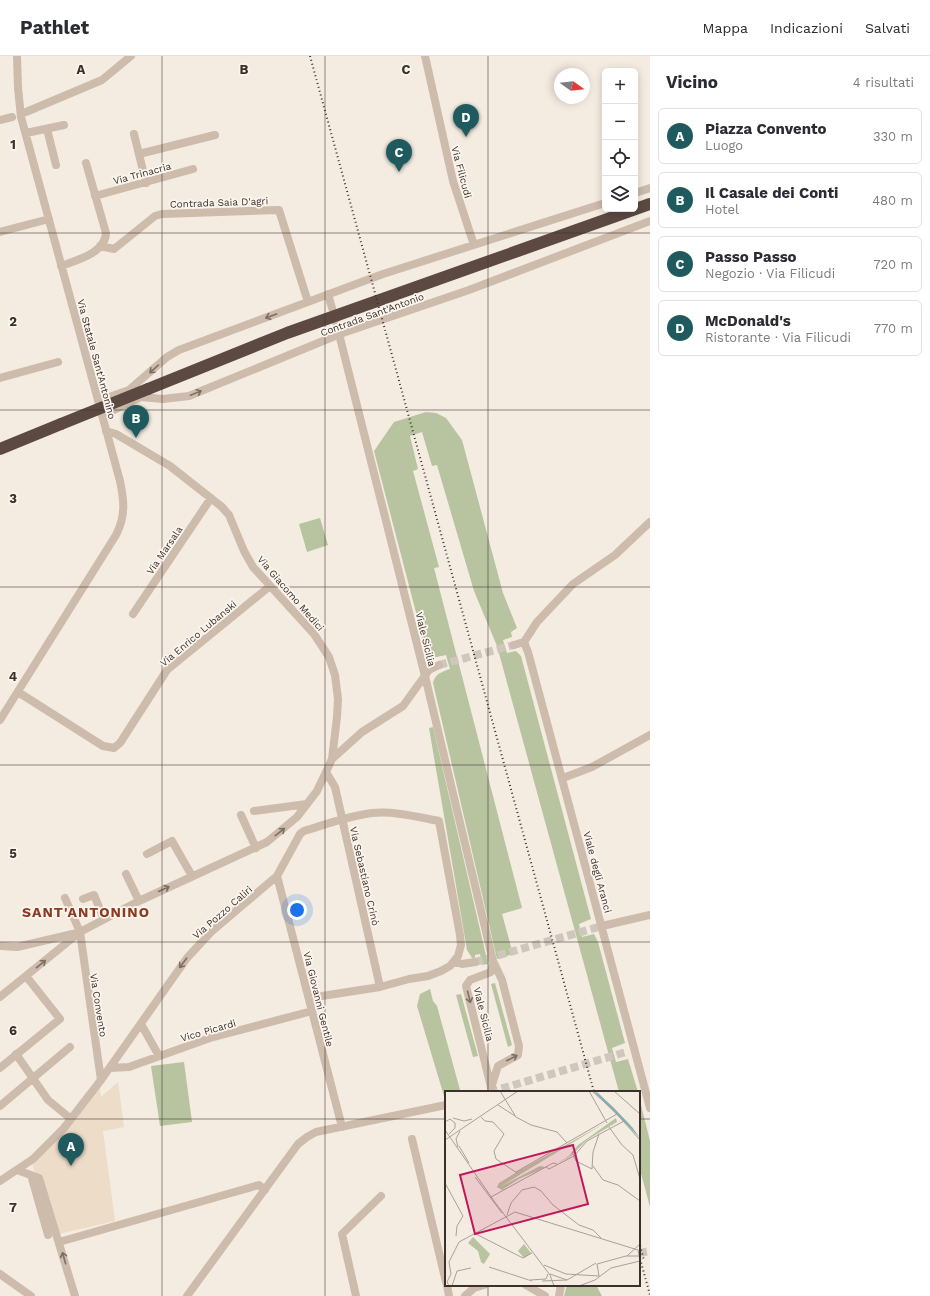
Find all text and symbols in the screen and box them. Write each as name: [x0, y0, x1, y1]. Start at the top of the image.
text: Pathlet: [20, 16, 89, 39]
text: Mappa: [703, 20, 748, 36]
text: Indicazioni: [770, 20, 843, 36]
text: Salvati: [865, 20, 910, 36]
text: A: [77, 62, 86, 77]
text: B: [240, 62, 249, 77]
text: C: [402, 62, 411, 77]
north arrow: [554, 68, 590, 104]
map controls: [602, 68, 638, 212]
button: +: [602, 68, 638, 104]
text: Vicino: [666, 72, 718, 92]
text: 4 risultati: [853, 75, 914, 90]
pin: D: [453, 104, 479, 137]
button: −: [602, 104, 638, 140]
text: Piazza Convento: [705, 120, 826, 138]
text: A: [676, 129, 684, 144]
text: 330 m: [873, 129, 913, 144]
text: 1: [10, 137, 16, 152]
text: Luogo: [705, 138, 743, 153]
pin: C: [386, 139, 412, 172]
button: locate: [602, 140, 638, 176]
street label: Via Filicudi: [449, 145, 474, 199]
street label: Via Trinacria: [112, 160, 173, 187]
button: layers: [602, 176, 638, 212]
text: Il Casale dei Conti: [705, 184, 838, 202]
text: B: [676, 193, 684, 208]
text: 480 m: [872, 193, 913, 208]
street label: Contrada Saia D'agri: [170, 195, 268, 210]
text: Hotel: [705, 202, 739, 217]
text: Passo Passo: [705, 248, 797, 266]
text: C: [676, 257, 684, 272]
text: 720 m: [873, 257, 913, 272]
text: Negozio · Via Filicudi: [705, 266, 835, 281]
street label: Contrada Sant'Antonio: [319, 291, 425, 338]
street label: Via Statale Sant'Antonino: [75, 298, 118, 420]
one-way arrow: [266, 312, 278, 320]
text: McDonald's: [705, 312, 791, 330]
text: 2: [9, 314, 17, 329]
text: D: [675, 321, 685, 336]
text: 770 m: [874, 321, 913, 336]
text: Ristorante · Via Filicudi: [705, 330, 851, 345]
one-way arrow: [148, 364, 159, 373]
one-way arrow: [190, 389, 202, 397]
pin: B: [123, 405, 149, 438]
text: 3: [9, 491, 17, 506]
street label: Via Marsala: [144, 524, 185, 576]
street label: Via Giacomo Medici: [255, 554, 326, 633]
street label: Via Enrico Lubanski: [158, 598, 239, 668]
street label: Viale Sicilia: [413, 611, 438, 668]
text: 4: [9, 669, 18, 684]
street label: Via Sebastiano Crinò: [348, 826, 381, 927]
one-way arrow: [275, 828, 286, 837]
street label: Viale degli Aranci: [581, 830, 614, 914]
text: 5: [9, 846, 17, 861]
street label: Via Pozzo Caliri: [190, 884, 254, 941]
one-way arrow: [157, 885, 169, 892]
your location: [287, 900, 307, 920]
district label: SANT'ANTONINO: [22, 904, 150, 920]
street label: Via Giovanni Gentile: [301, 950, 336, 1048]
one-way arrow: [179, 957, 188, 968]
one-way arrow: [36, 959, 47, 968]
street label: Via Convento: [88, 973, 109, 1038]
street label: Viale Sicilia: [471, 986, 496, 1043]
one-way arrow: [465, 990, 473, 1003]
street label: Vico Picardi: [179, 1017, 237, 1044]
text: 6: [9, 1023, 17, 1038]
one-way arrow: [506, 1054, 518, 1061]
inset map: [445, 1091, 640, 1286]
pin: A: [58, 1133, 84, 1166]
text: 7: [9, 1200, 17, 1215]
one-way arrow: [60, 1252, 67, 1265]

